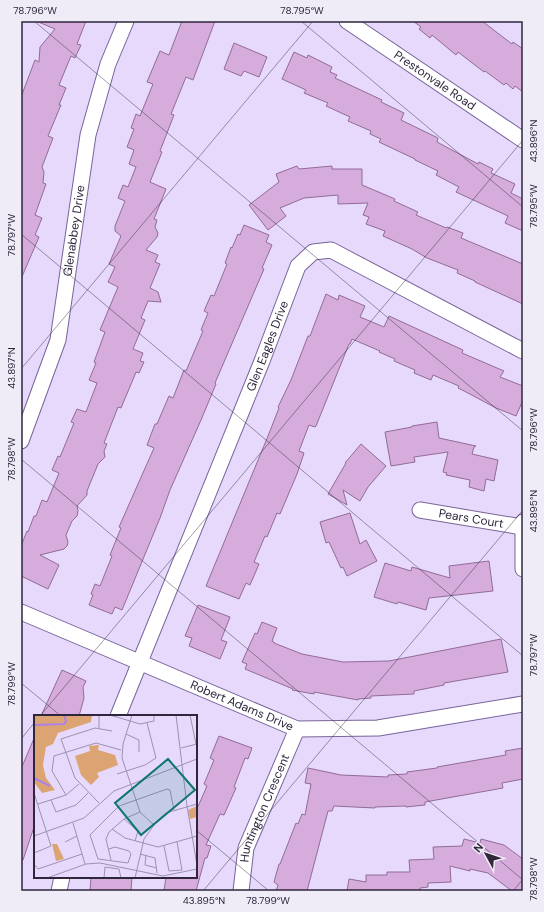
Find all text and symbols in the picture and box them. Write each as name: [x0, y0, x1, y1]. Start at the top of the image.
text: 78.796°W: [13, 4, 57, 17]
text: 78.795°W: [280, 4, 324, 17]
street label: Prestonvale Road: [391, 47, 479, 114]
text: 43.896°N: [527, 120, 540, 162]
street label: Glenabbey Drive: [59, 184, 89, 277]
text: 78.795°W: [527, 184, 540, 228]
text: 78.797°W: [5, 213, 18, 256]
street label: Glen Eagles Drive: [243, 298, 292, 394]
text: 43.897°N: [5, 347, 18, 389]
text: 78.796°W: [527, 408, 540, 452]
text: 78.798°W: [5, 437, 18, 481]
text: 43.895°N: [527, 490, 540, 532]
street label: Pears Court: [438, 505, 505, 532]
text: 78.797°W: [527, 633, 540, 676]
text: 78.799°W: [5, 662, 18, 706]
street label: Robert Adams Drive: [188, 677, 296, 735]
inset map: [34, 715, 197, 878]
street label: Huntington Crescent: [236, 751, 294, 863]
north arrow: [466, 834, 506, 874]
text: N: [470, 840, 486, 855]
text: 78.798°W: [527, 857, 540, 901]
text: 43.895°N: [183, 894, 225, 907]
text: 78.799°W: [246, 894, 290, 907]

